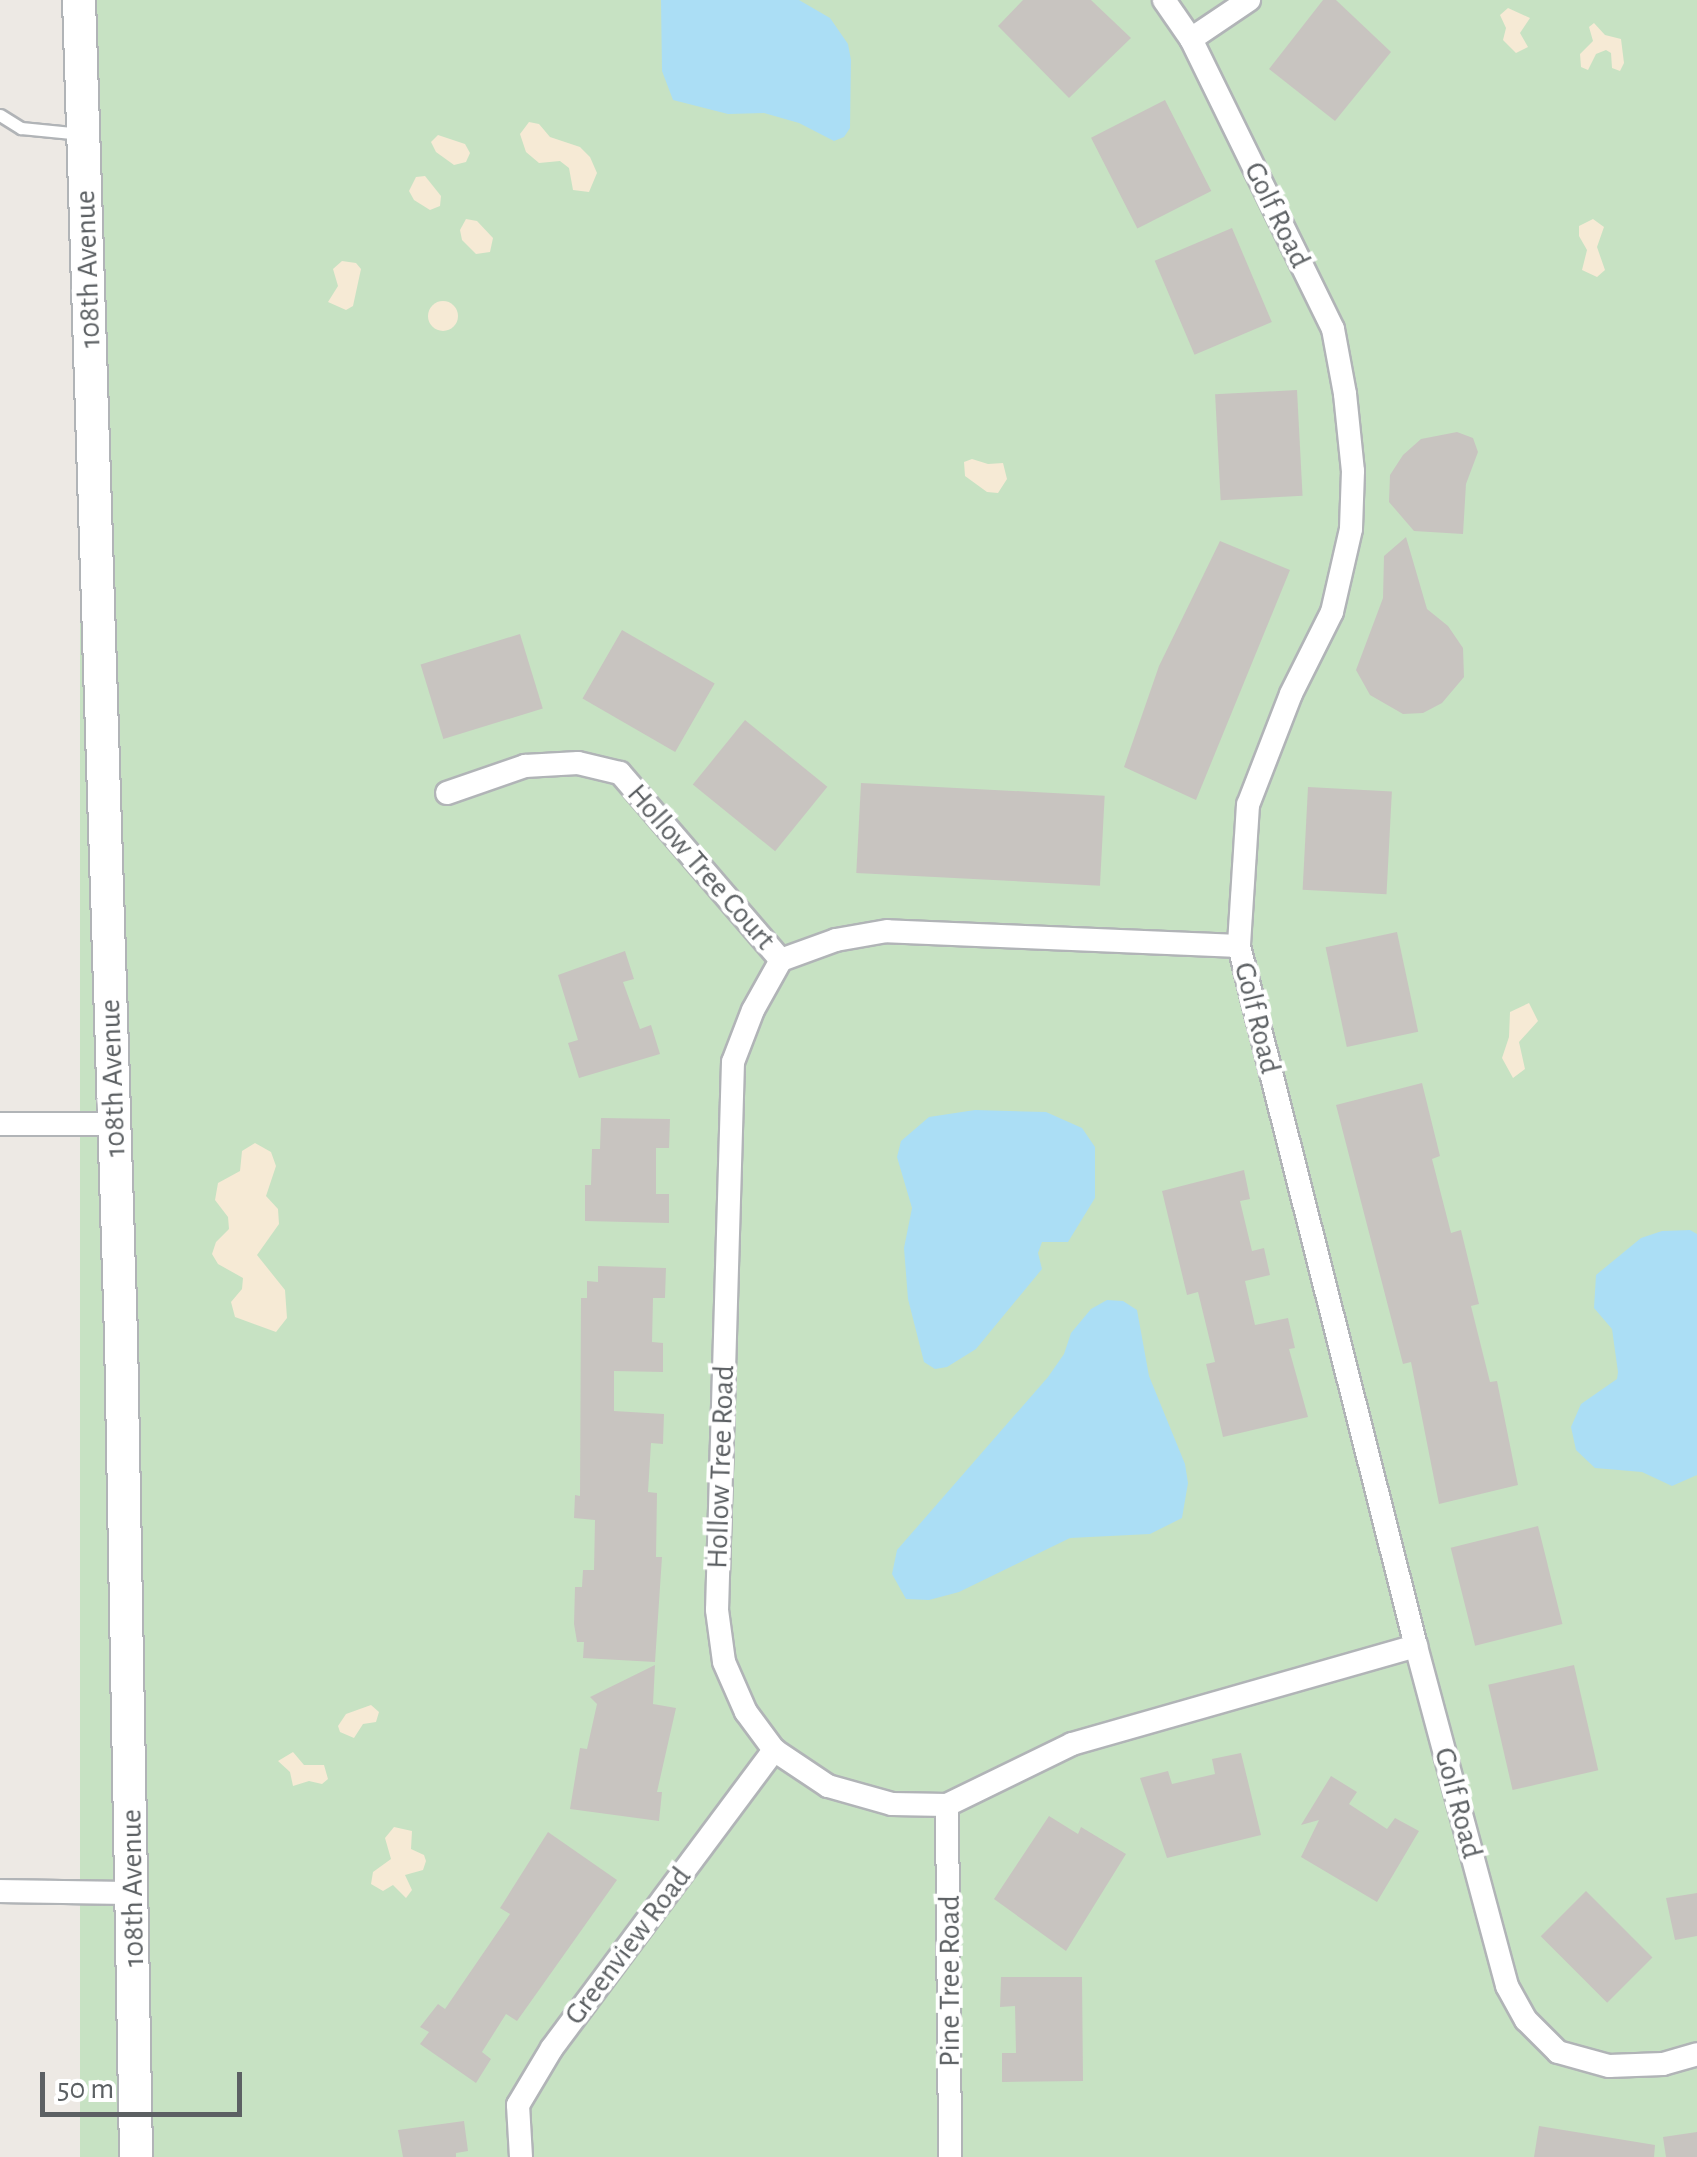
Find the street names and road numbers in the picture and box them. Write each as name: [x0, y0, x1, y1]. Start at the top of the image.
street label: Golf Road: [1236, 156, 1318, 274]
street label: 108th Avenue: [67, 189, 109, 349]
street label: Hollow Tree Court: [619, 777, 783, 957]
street label: Golf Road: [1226, 959, 1288, 1077]
street label: 108th Avenue: [92, 998, 134, 1158]
street label: Hollow Tree Road: [699, 1365, 743, 1569]
street label: Golf Road: [1426, 1744, 1490, 1862]
street label: 108th Avenue: [114, 1809, 152, 1967]
street label: Greenview Road: [557, 1860, 699, 2032]
street label: Pine Tree Road: [932, 1895, 968, 2067]

